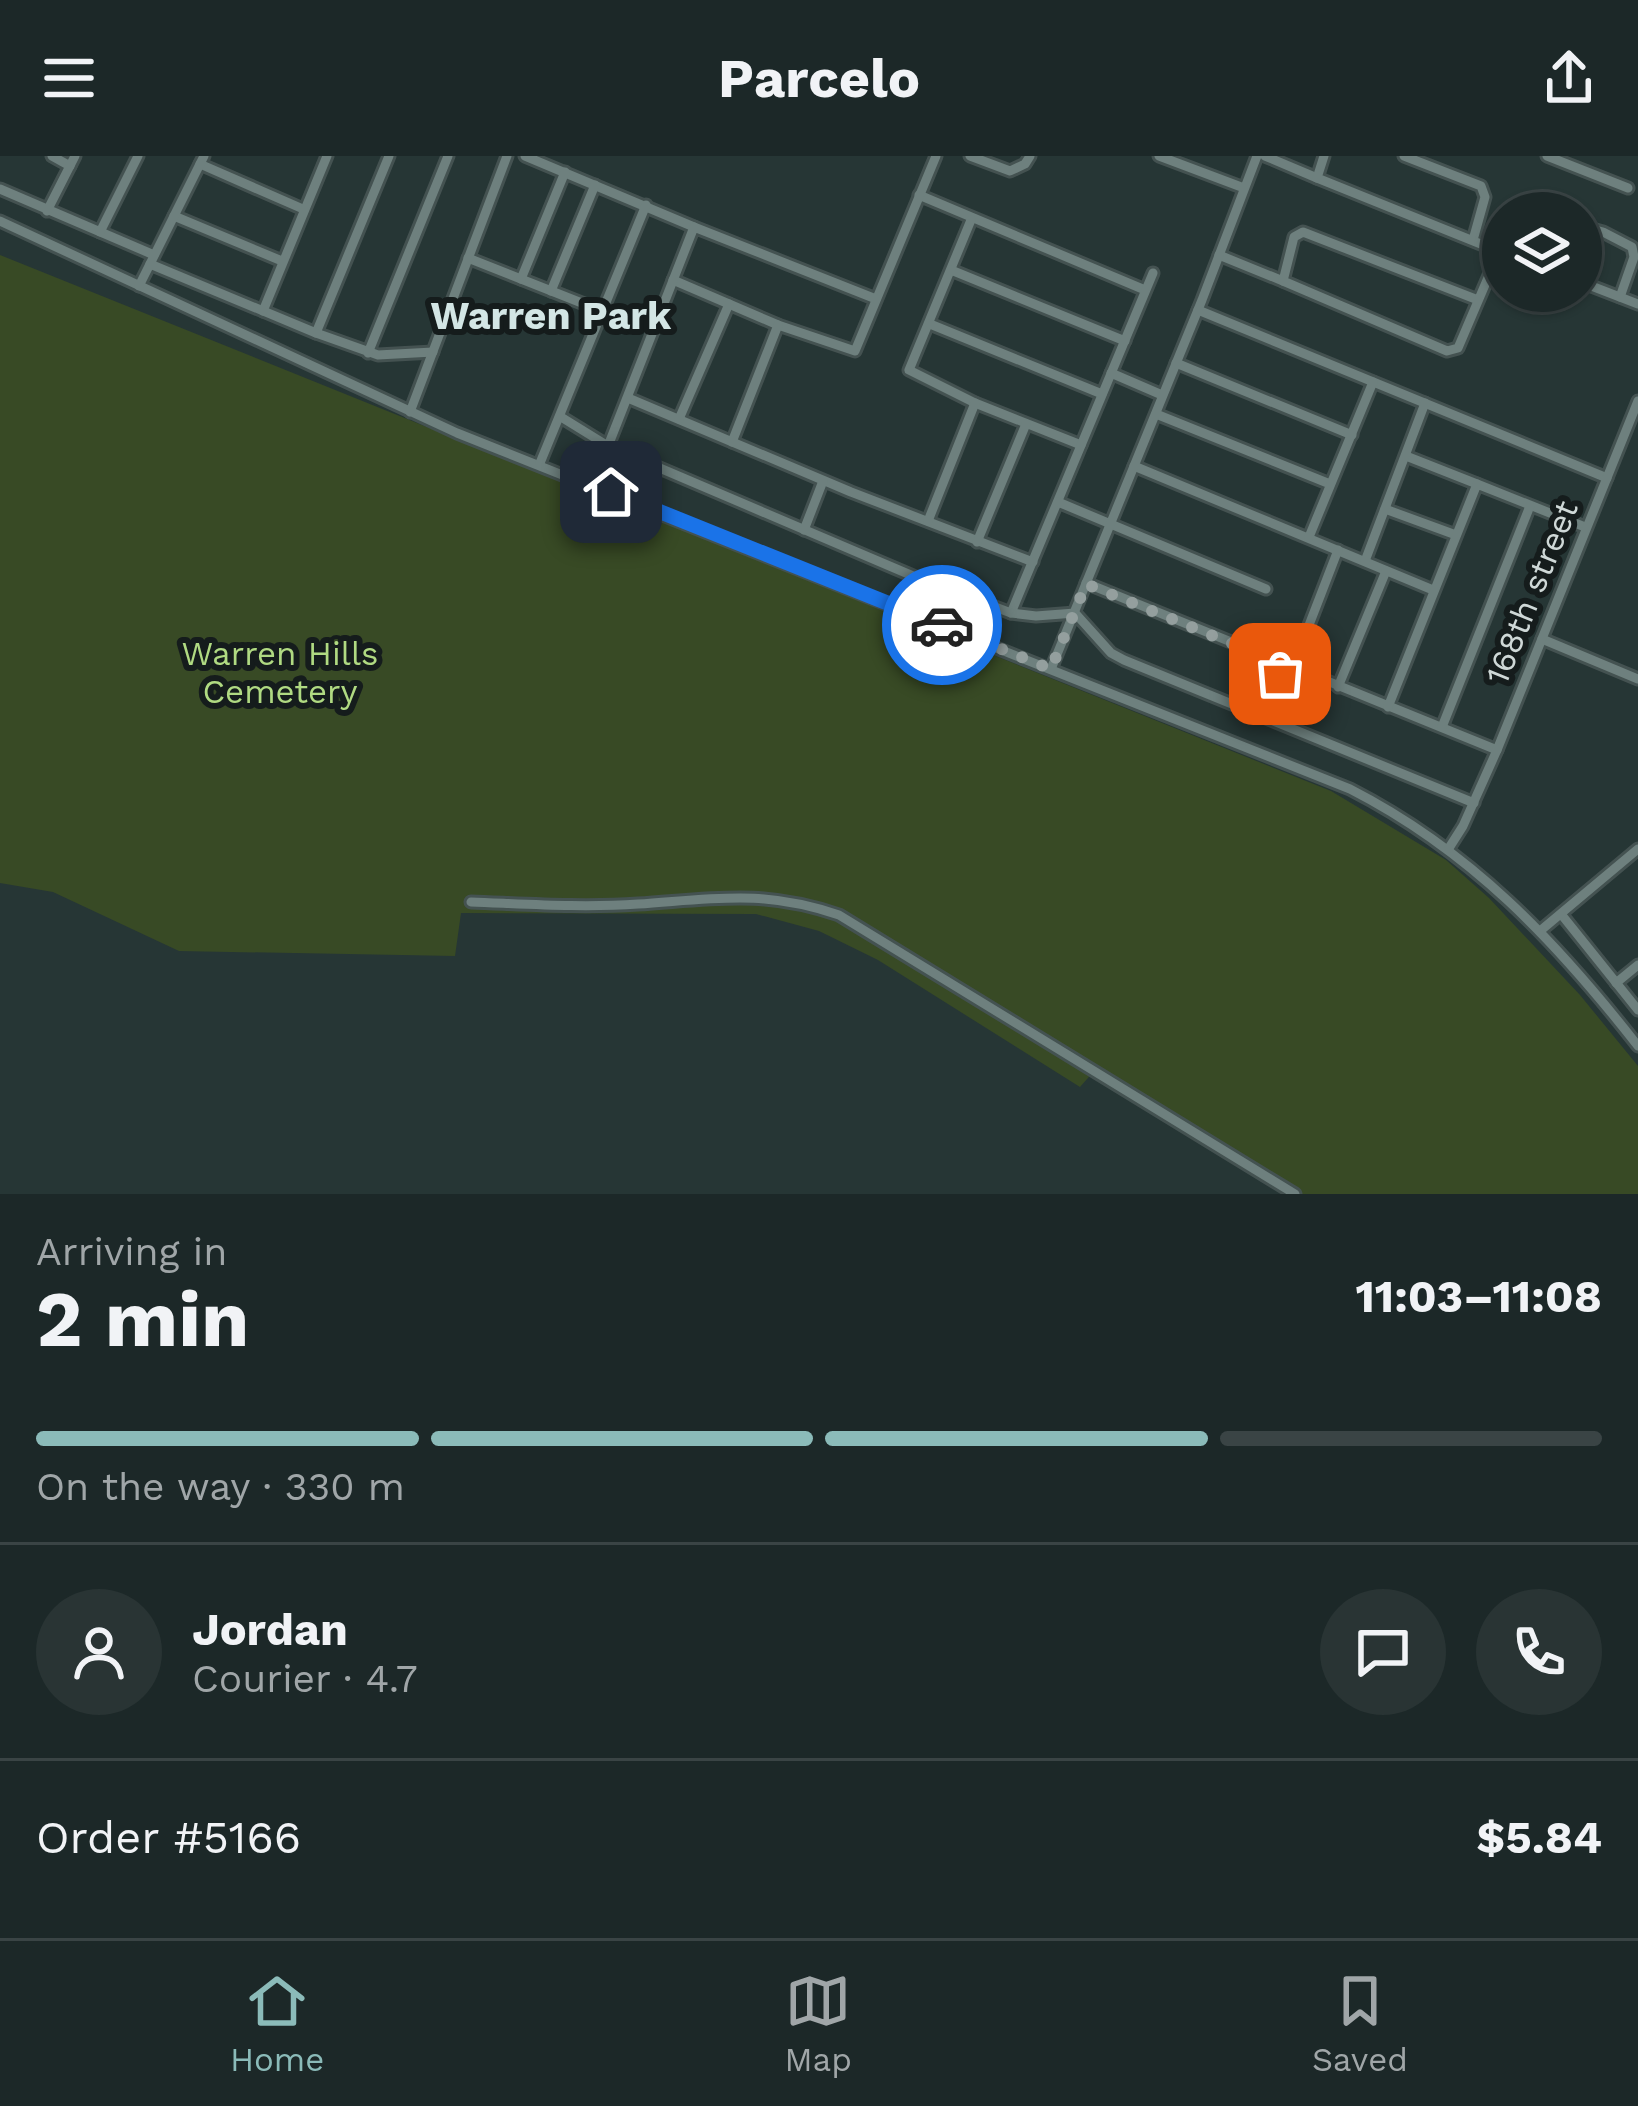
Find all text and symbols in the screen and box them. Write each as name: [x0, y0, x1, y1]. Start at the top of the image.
icon: menu: [36, 45, 102, 111]
icon: share: [1536, 45, 1602, 111]
text: Parcelo: [718, 47, 920, 110]
map controls: [1482, 192, 1602, 312]
button: layers: [1482, 192, 1602, 312]
district label: Warren Park: [431, 293, 672, 338]
pin: [560, 441, 662, 543]
icon: home: [578, 459, 644, 525]
street label: 168th street: [1477, 495, 1586, 690]
courier: [882, 565, 1002, 685]
icon: car: [909, 592, 975, 658]
pin: [1229, 623, 1331, 725]
park label: Warren Hills Cemetery: [182, 634, 378, 711]
icon: bag: [1247, 641, 1313, 707]
text: Arriving in: [36, 1229, 227, 1274]
text: 11:03–11:08: [1355, 1270, 1602, 1323]
text: 2 min: [36, 1273, 249, 1365]
text: On the way · 330 m: [36, 1464, 405, 1509]
button: person: [36, 1589, 162, 1715]
button: chat: [1320, 1589, 1446, 1715]
button: phone: [1476, 1589, 1602, 1715]
text: Jordan: [192, 1603, 348, 1656]
text: Courier · 4.7: [192, 1656, 418, 1701]
text: Order #5166: [36, 1811, 301, 1864]
text: $5.84: [1477, 1811, 1602, 1864]
tab: Home: [230, 1968, 324, 2079]
tab: Map: [785, 1968, 852, 2079]
tab: Saved: [1312, 1968, 1408, 2079]

